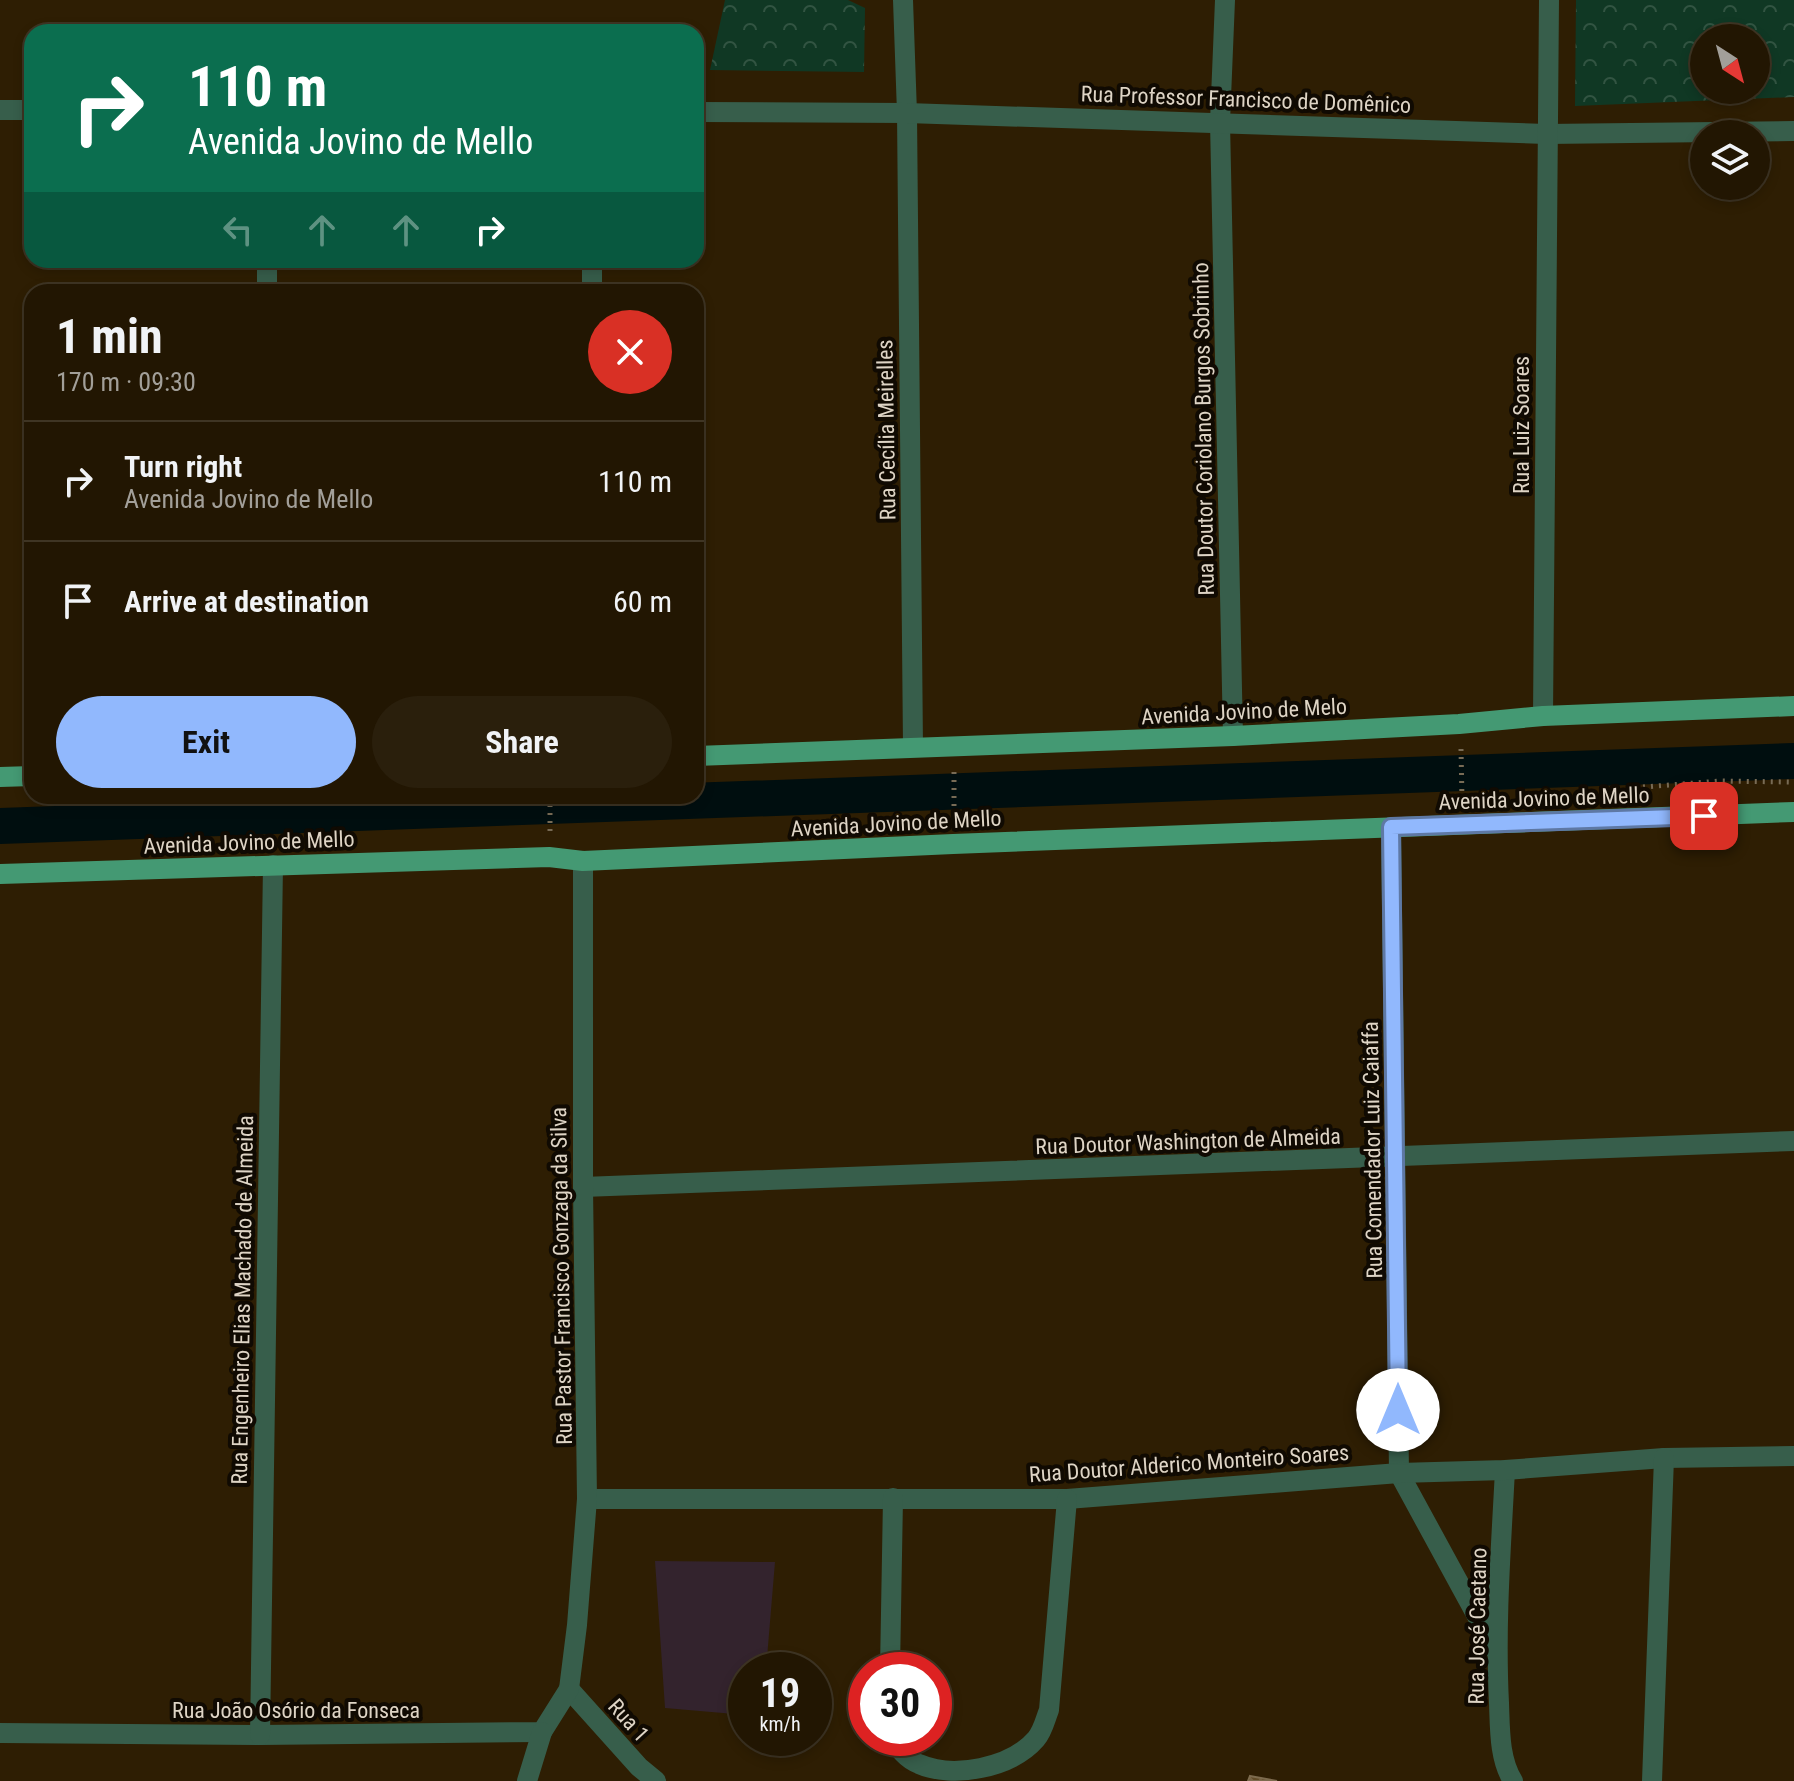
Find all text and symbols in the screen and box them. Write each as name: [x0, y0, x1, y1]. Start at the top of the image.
north arrow: [1690, 24, 1770, 104]
map controls: [1690, 24, 1770, 200]
text: 110 m: [188, 54, 327, 120]
icon: right: [56, 56, 160, 160]
street label: Rua Professor Francisco de Domênico: [1080, 81, 1412, 118]
button: layers: [1690, 120, 1770, 200]
text: Avenida Jovino de Mello: [188, 121, 533, 163]
icon: left: [216, 208, 260, 252]
icon: ahead: [300, 208, 344, 252]
icon: ahead: [384, 208, 428, 252]
icon: right: [468, 208, 512, 252]
street label: Rua Doutor Coriolano Burgos Sobrinho: [1188, 262, 1219, 596]
text: 1 min: [56, 308, 163, 365]
button: close: [588, 310, 672, 394]
street label: Rua Cecília Meirelles: [872, 339, 901, 521]
street label: Rua Luiz Soares: [1509, 356, 1534, 494]
text: 170 m · 09:30: [56, 367, 196, 397]
text: Turn right: [124, 449, 242, 484]
icon: right: [56, 459, 100, 503]
text: 110 m: [598, 464, 672, 499]
text: Avenida Jovino de Mello: [124, 484, 373, 514]
icon: arrive: [56, 579, 100, 623]
text: Arrive at destination: [124, 584, 369, 619]
text: 60 m: [613, 584, 672, 619]
street label: Avenida Jovino de Melo: [1141, 694, 1348, 729]
button: Exit: [56, 696, 356, 788]
button: Share: [372, 696, 672, 788]
street label: Avenida Jovino de Mello: [1438, 782, 1650, 815]
pin: [1670, 782, 1738, 850]
icon: arrive: [1682, 794, 1726, 838]
street label: Avenida Jovino de Mello: [790, 805, 1002, 842]
street label: Avenida Jovino de Mello: [143, 826, 355, 859]
street label: Rua Comendador Luiz Caiaffa: [1358, 1021, 1387, 1279]
street label: Rua Pastor Francisco Gonzaga da Silva: [546, 1107, 577, 1445]
street label: Rua Engenheiro Elias Machado de Almeida: [227, 1115, 258, 1485]
street label: Rua Doutor Washington de Almeida: [1035, 1124, 1341, 1159]
position arrow: [1356, 1368, 1440, 1452]
street label: Rua Doutor Alderico Monteiro Soares: [1028, 1440, 1350, 1487]
street label: Rua José Caetano: [1464, 1547, 1491, 1705]
speed limit sign: 30: [848, 1652, 952, 1756]
text: 19: [760, 1670, 800, 1717]
street label: Rua 1: [603, 1694, 654, 1747]
street label: Rua João Osório da Fonseca: [172, 1698, 420, 1723]
text: km/h: [759, 1712, 801, 1736]

